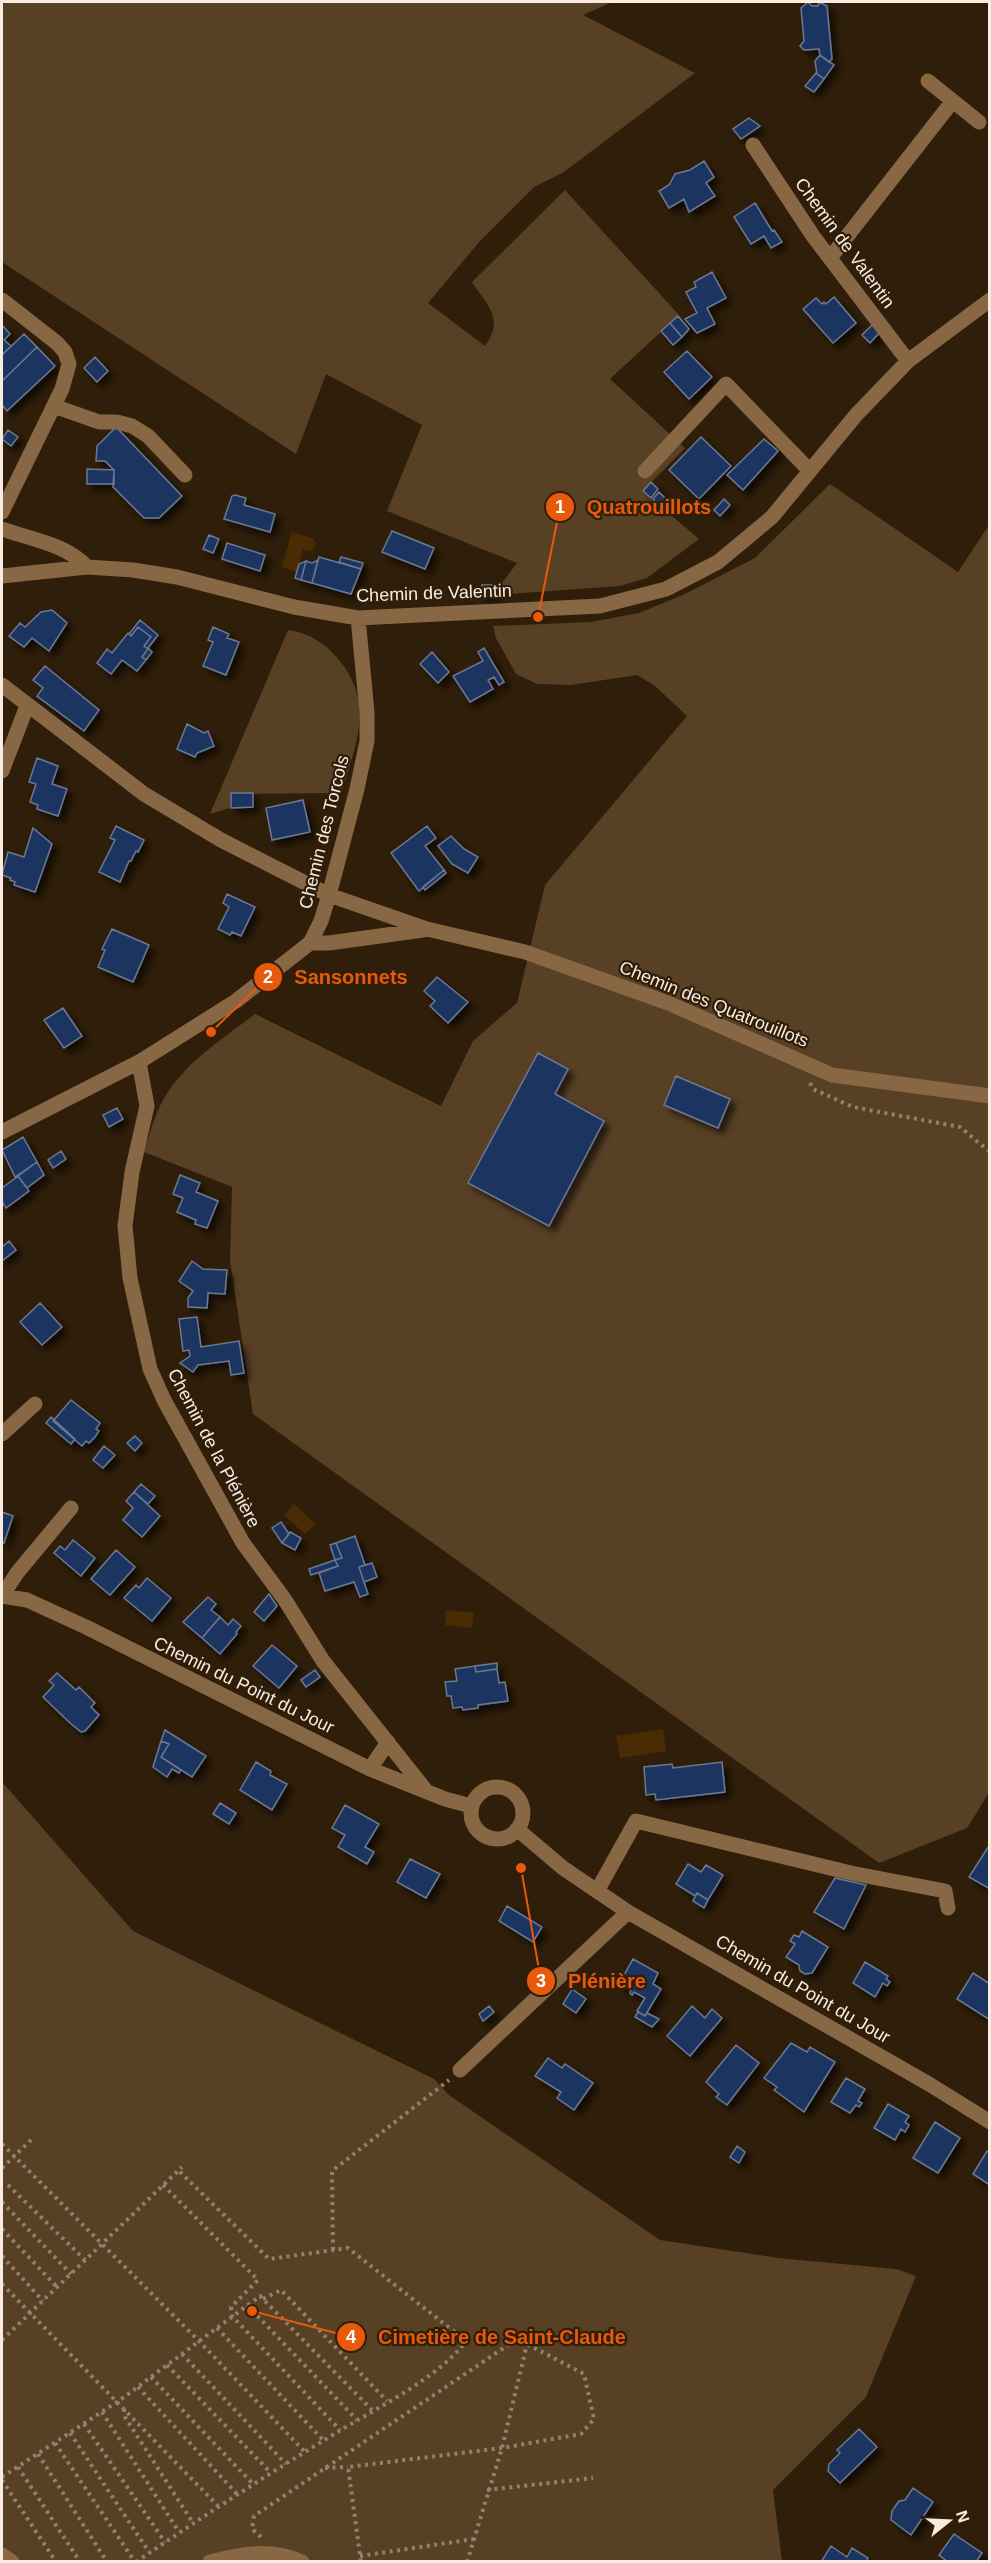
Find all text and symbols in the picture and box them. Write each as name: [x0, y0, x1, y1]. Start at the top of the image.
street label: Chemin de Valentin: [791, 174, 899, 312]
callout: Quatrouillots: [545, 488, 723, 526]
text: Quatrouillots: [587, 496, 711, 518]
text: 1: [555, 497, 565, 517]
street label: Chemin de Valentin: [356, 580, 512, 606]
street label: Chemin des Torcols: [295, 753, 353, 911]
street label: Chemin des Quatrouillots: [617, 957, 811, 1051]
callout: Sansonnets: [253, 958, 420, 996]
text: Sansonnets: [294, 966, 408, 988]
text: 2: [263, 967, 273, 987]
street label: Chemin de la Plénière: [164, 1365, 264, 1531]
street label: Chemin du Point du Jour: [151, 1633, 337, 1737]
street label: Chemin du Point du Jour: [712, 1931, 894, 2047]
callout: Plénière: [526, 1962, 658, 2000]
text: Plénière: [568, 1970, 646, 1992]
text: 3: [536, 1971, 546, 1991]
callout: Cimetière de Saint-Claude: [336, 2318, 638, 2356]
text: Cimetière de Saint-Claude: [378, 2326, 626, 2348]
text: 4: [346, 2327, 356, 2347]
north arrow: [919, 2491, 979, 2551]
text: N: [953, 2508, 973, 2525]

